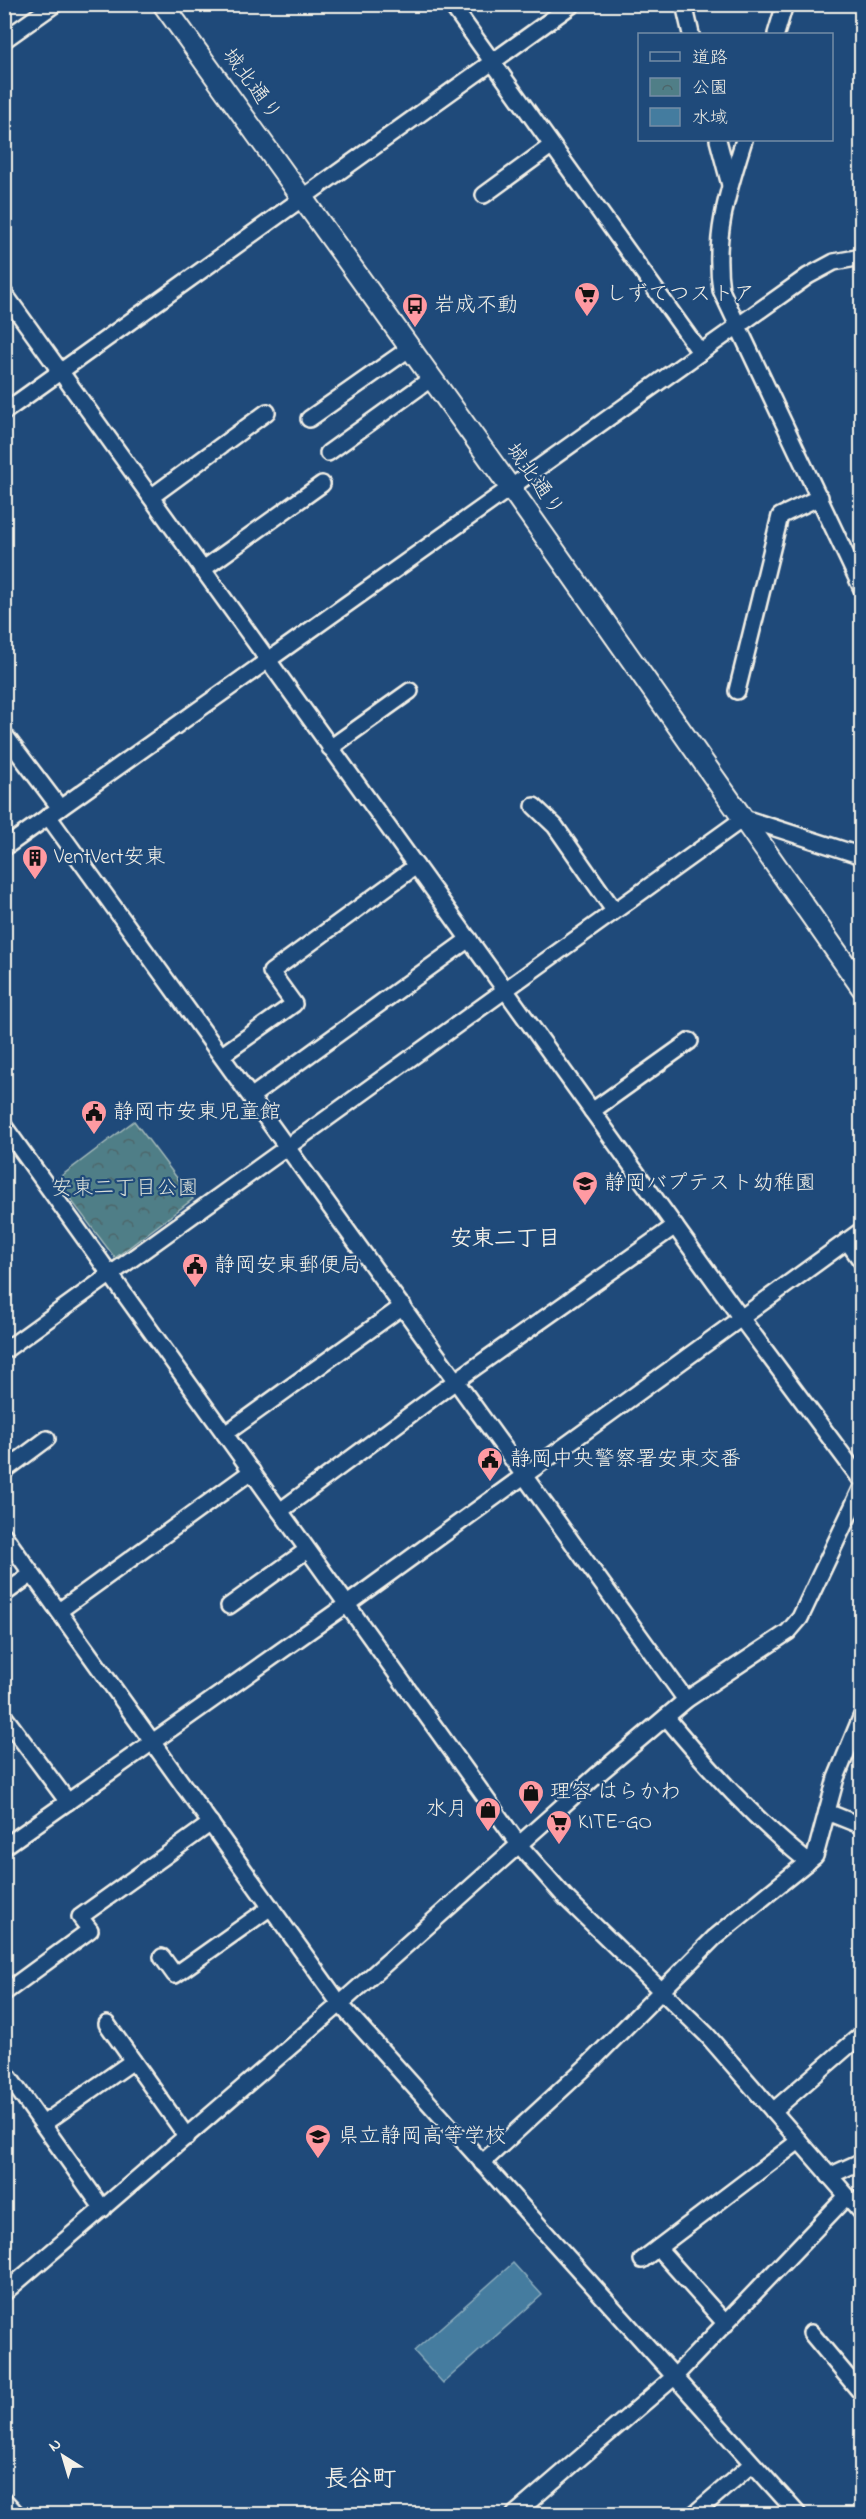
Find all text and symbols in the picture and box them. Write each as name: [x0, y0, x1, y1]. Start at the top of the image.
legend: [638, 33, 833, 141]
street label: 城北通り: [214, 42, 288, 128]
text: 道路: [692, 46, 728, 72]
text: 公園: [692, 76, 728, 102]
text: 水域: [692, 106, 728, 132]
supermarket icon: しずてつストア: [572, 280, 602, 318]
place label: しずてつストア: [606, 280, 755, 310]
bus stop icon: 岩成不動: [400, 291, 430, 329]
place label: 岩成不動: [434, 291, 518, 321]
street label: 城北通り: [498, 437, 570, 523]
building icon: VentVert安東: [20, 843, 50, 881]
place label: VentVert安東: [53, 843, 166, 873]
public building icon: 静岡市安東児童館: [79, 1098, 109, 1136]
place label: 静岡市安東児童館: [113, 1098, 281, 1128]
school or university icon: 静岡バプテスト幼稚園: [570, 1169, 600, 1207]
place label: 静岡バプテスト幼稚園: [604, 1169, 816, 1199]
park label: 安東二丁目公園: [52, 1174, 199, 1204]
district label: 安東二丁目: [450, 1224, 560, 1256]
public building icon: 静岡安東郵便局: [180, 1251, 210, 1289]
place label: 静岡安東郵便局: [214, 1251, 361, 1281]
public building icon: 静岡中央警察署安東交番: [475, 1445, 505, 1483]
place label: 静岡中央警察署安東交番: [510, 1445, 741, 1475]
shop icon: 理容 はらかわ: [516, 1778, 546, 1816]
place label: 理容 はらかわ: [550, 1778, 681, 1808]
place label: 水月: [426, 1795, 468, 1825]
shop icon: 水月: [473, 1795, 503, 1833]
supermarket icon: KITE-GO: [544, 1808, 574, 1846]
place label: KITE-GO: [578, 1808, 652, 1838]
school or university icon: 県立静岡高等学校: [303, 2122, 333, 2160]
place label: 県立静岡高等学校: [338, 2122, 506, 2152]
north arrow: [33, 2426, 93, 2486]
text: N: [44, 2433, 67, 2458]
district label: 長谷町: [324, 2463, 396, 2498]

